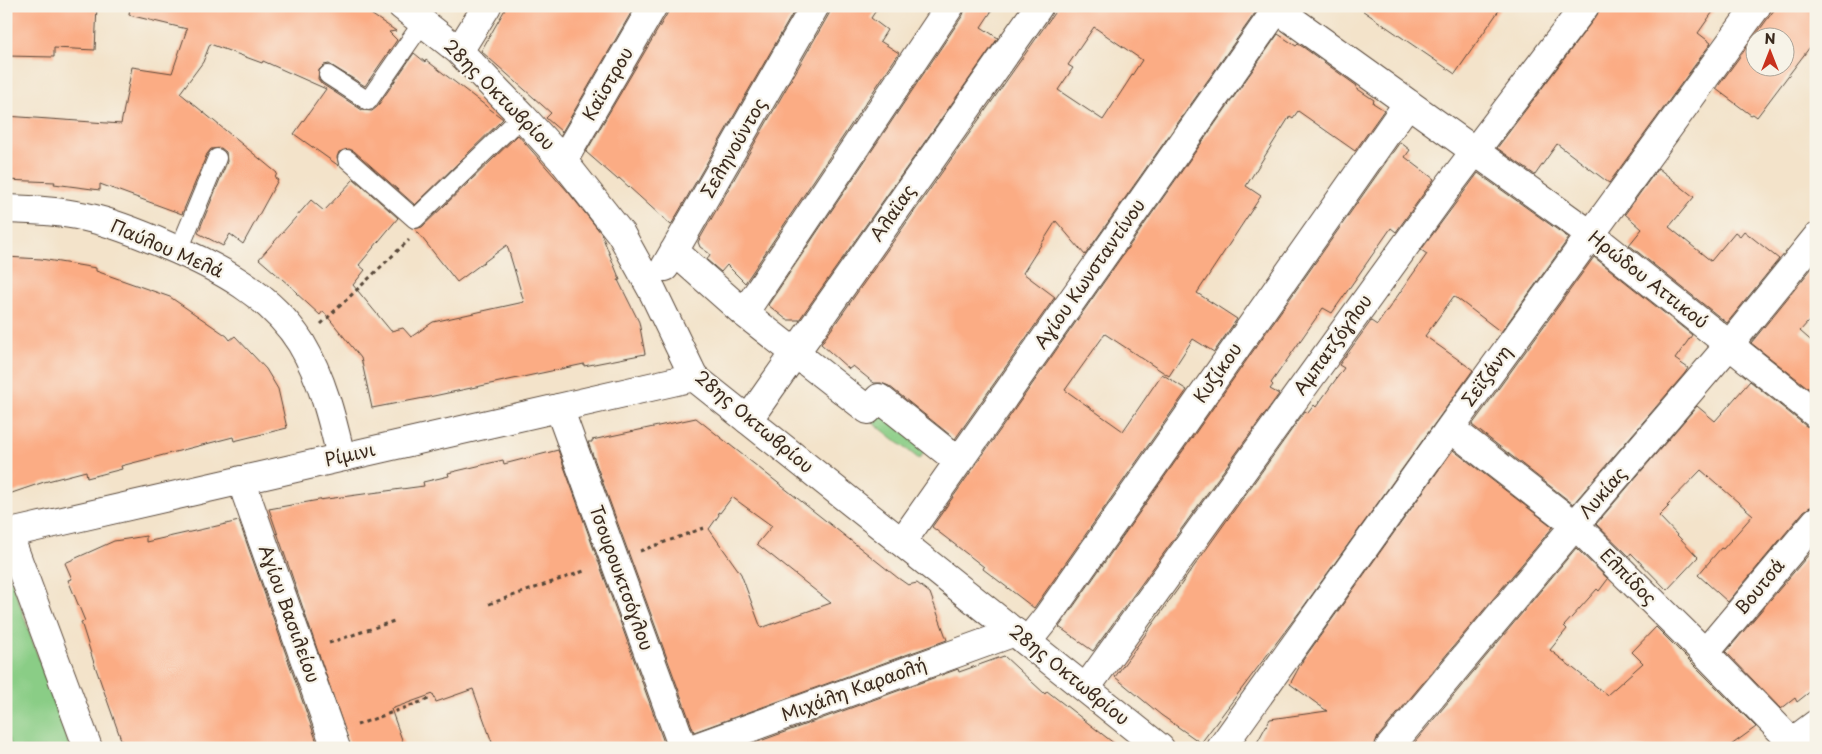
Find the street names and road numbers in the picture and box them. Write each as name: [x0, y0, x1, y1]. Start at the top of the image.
street label: 28ης Οκτωβρίου: [438, 32, 562, 156]
street label: Καϊστρου: [575, 41, 639, 125]
street label: Σεληνούντος: [693, 92, 772, 202]
street label: Αλαϊας: [862, 178, 921, 246]
street label: Αγίου Κωνσταντίνου: [1027, 193, 1151, 354]
street label: Παύλου Μελά: [107, 212, 228, 284]
street label: Ηρώδου Αττικού: [1583, 223, 1715, 334]
street label: Αμπατζόγλου: [1286, 288, 1378, 400]
street label: Κυζίκου: [1186, 336, 1247, 408]
street label: Σεϊζάνη: [1454, 339, 1517, 411]
street label: 28ης Οκτωβρίου: [690, 363, 820, 479]
street label: Ρίμινι: [322, 435, 378, 472]
street label: Λυκίας: [1572, 460, 1632, 524]
street label: Τσουρουκτσόγλου: [584, 501, 661, 654]
street label: Αγίου Βασιλείου: [253, 541, 328, 686]
street label: Ελπίδος: [1595, 542, 1663, 610]
street label: Βουτσά: [1727, 552, 1790, 620]
street label: 28ης Οκτωβρίου: [1004, 617, 1136, 731]
street label: Μιχάλη Καραολή: [777, 650, 930, 727]

